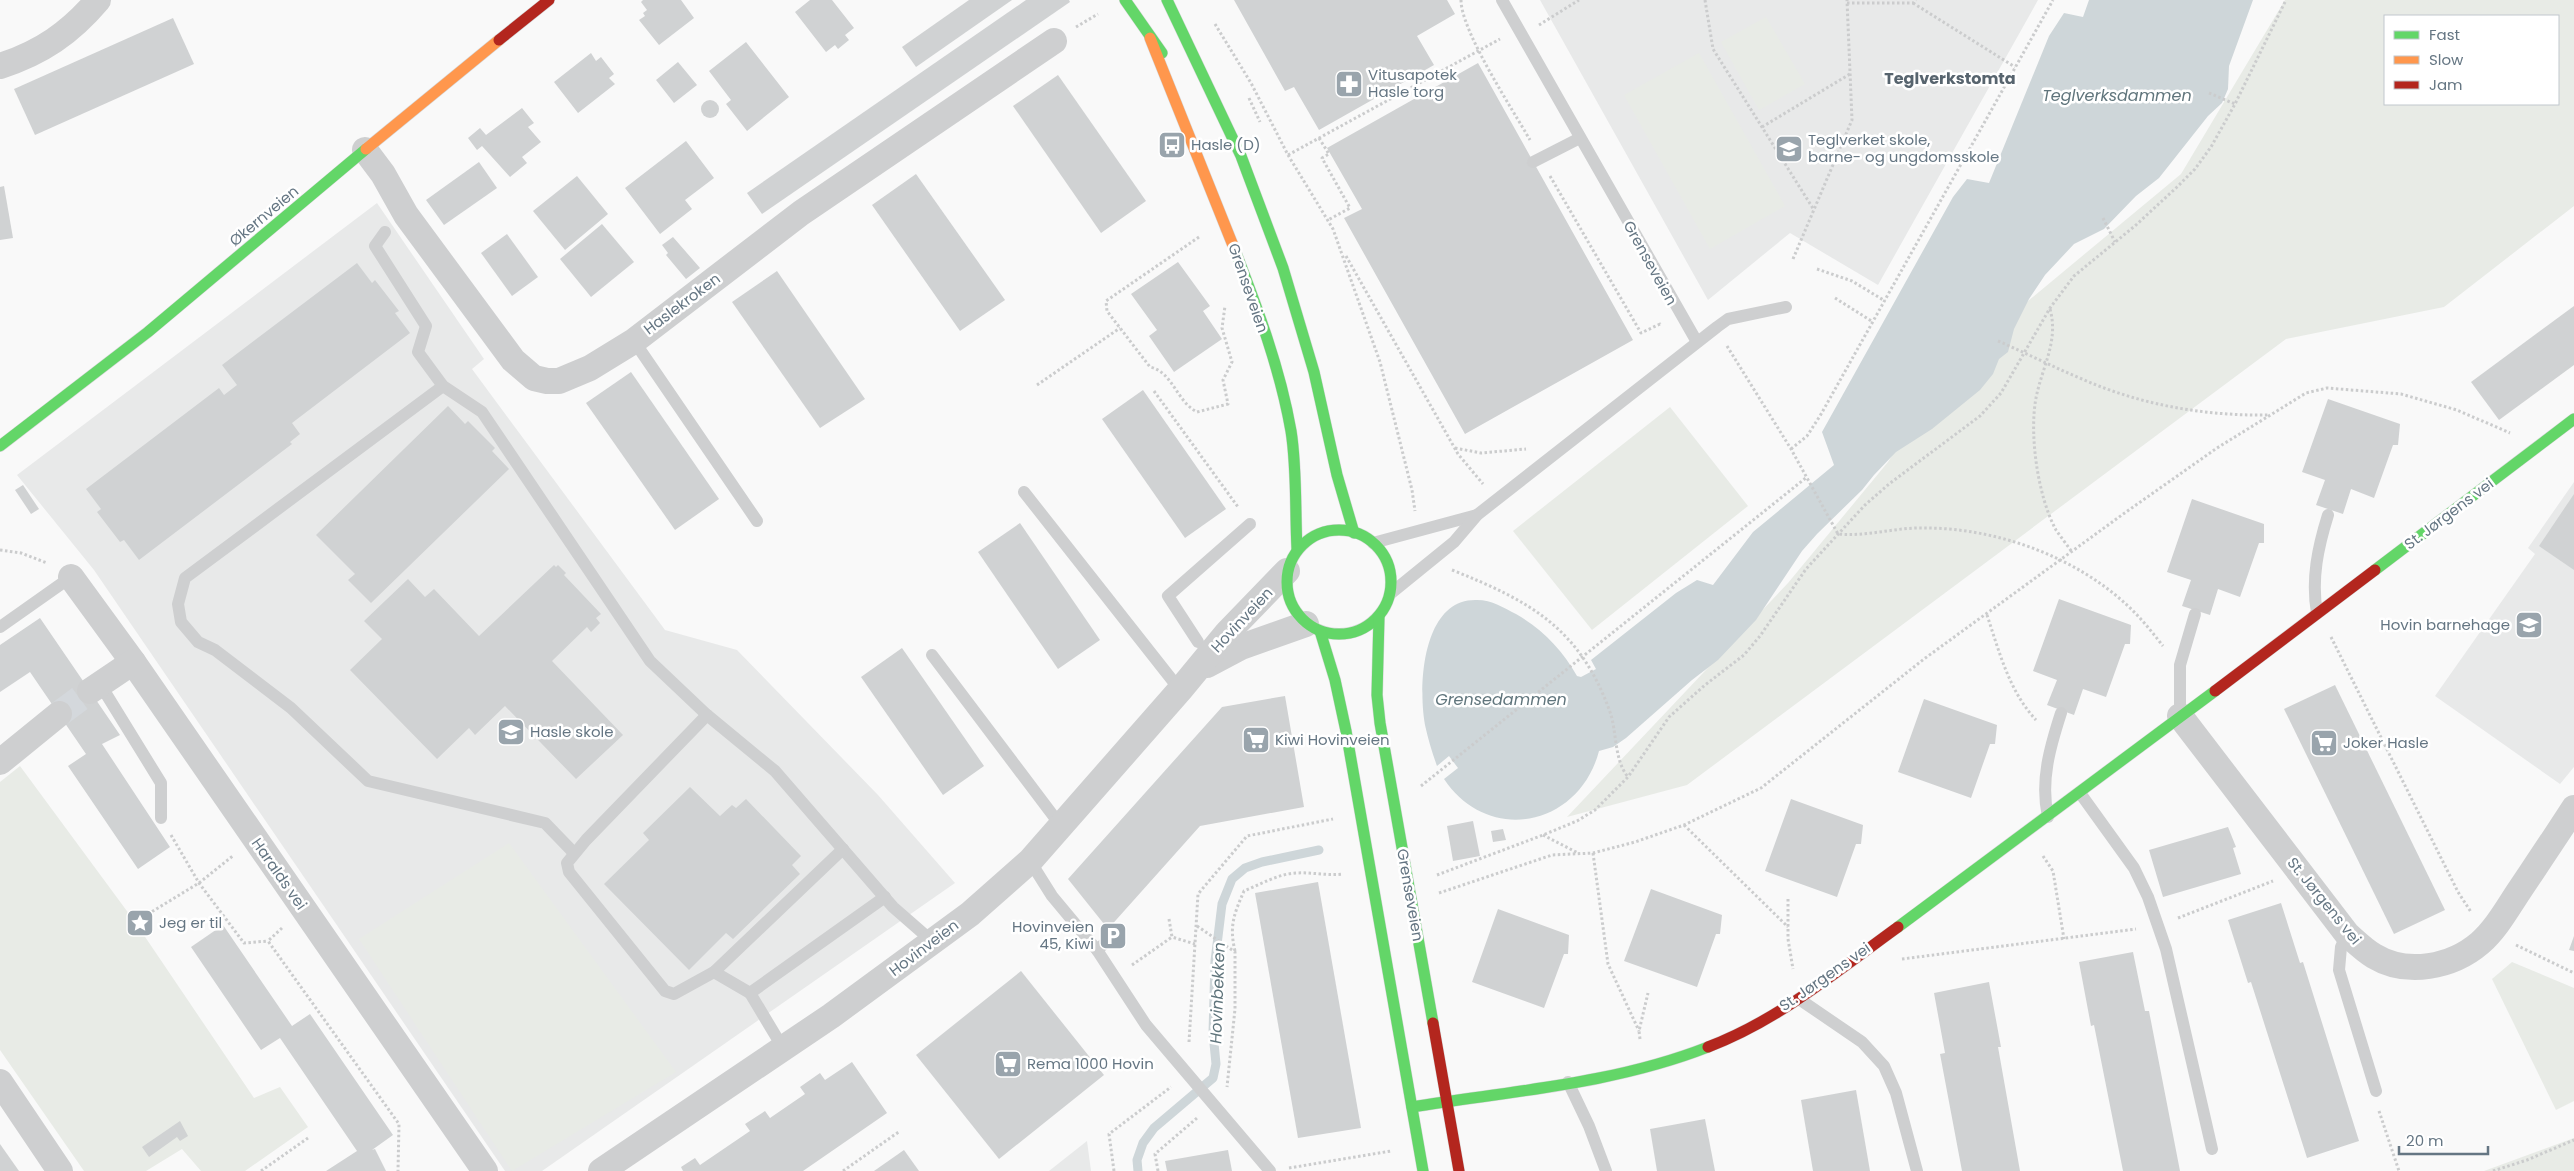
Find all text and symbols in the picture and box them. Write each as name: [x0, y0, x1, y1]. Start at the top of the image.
legend: [2384, 15, 2559, 105]
text: Fast: [2429, 24, 2460, 45]
text: Slow: [2429, 49, 2464, 70]
place label: Vitusapotek Hasle torg: [1368, 64, 1457, 102]
district label: Teglverkstomta: [1884, 67, 2016, 90]
pharmacy icon: Vitusapotek Hasle torg: [1334, 69, 1364, 99]
text: Jam: [2429, 74, 2463, 95]
water label: Teglverksdammen: [2042, 84, 2192, 107]
place label: Teglverket skole, barne- og ungdomsskole: [1808, 129, 1999, 167]
bus stop icon: Hasle (D): [1157, 130, 1187, 160]
place label: Hasle (D): [1191, 134, 1261, 155]
school or university icon: Teglverket skole, barne- og ungdomsskole: [1774, 134, 1804, 164]
street label: Økernveien: [225, 180, 303, 251]
street label: Grenseveien: [1619, 217, 1682, 309]
street label: Grenseveien: [1223, 240, 1274, 336]
street label: Haslekroken: [639, 268, 724, 339]
street label: St. Jørgens vei: [2400, 473, 2498, 554]
street label: Hovinveien: [1206, 583, 1277, 657]
school or university icon: Hovin barnehage: [2514, 610, 2544, 640]
place label: Hovin barnehage: [2380, 614, 2510, 635]
water label: Grensedammen: [1435, 688, 1567, 711]
school or university icon: Hasle skole: [496, 717, 526, 747]
place label: Hasle skole: [530, 721, 614, 742]
supermarket icon: Kiwi Hovinveien: [1241, 725, 1271, 755]
supermarket icon: Joker Hasle: [2309, 728, 2339, 758]
place label: Kiwi Hovinveien: [1275, 729, 1390, 750]
place label: Joker Hasle: [2343, 732, 2429, 753]
street label: Haralds vei: [247, 834, 312, 914]
street label: Grenseveien: [1392, 847, 1429, 943]
street label: St. Jørgens vei: [2283, 853, 2366, 949]
place icon: Jeg er til: [125, 908, 155, 938]
place label: Jeg er til: [159, 912, 222, 933]
street label: Hovinveien: [885, 915, 963, 981]
place label: Hovinveien 45, Kiwi: [1012, 916, 1094, 954]
parking icon: Hovinveien 45, Kiwi: [1098, 921, 1128, 951]
street label: St. Jørgens vei: [1775, 937, 1875, 1016]
water label: Hovinbekken: [1204, 942, 1231, 1044]
supermarket icon: Rema 1000 Hovin: [993, 1049, 1023, 1079]
place label: Rema 1000 Hovin: [1027, 1053, 1154, 1074]
scale bar: [2399, 1124, 2488, 1156]
text: 20 m: [2406, 1130, 2444, 1151]

